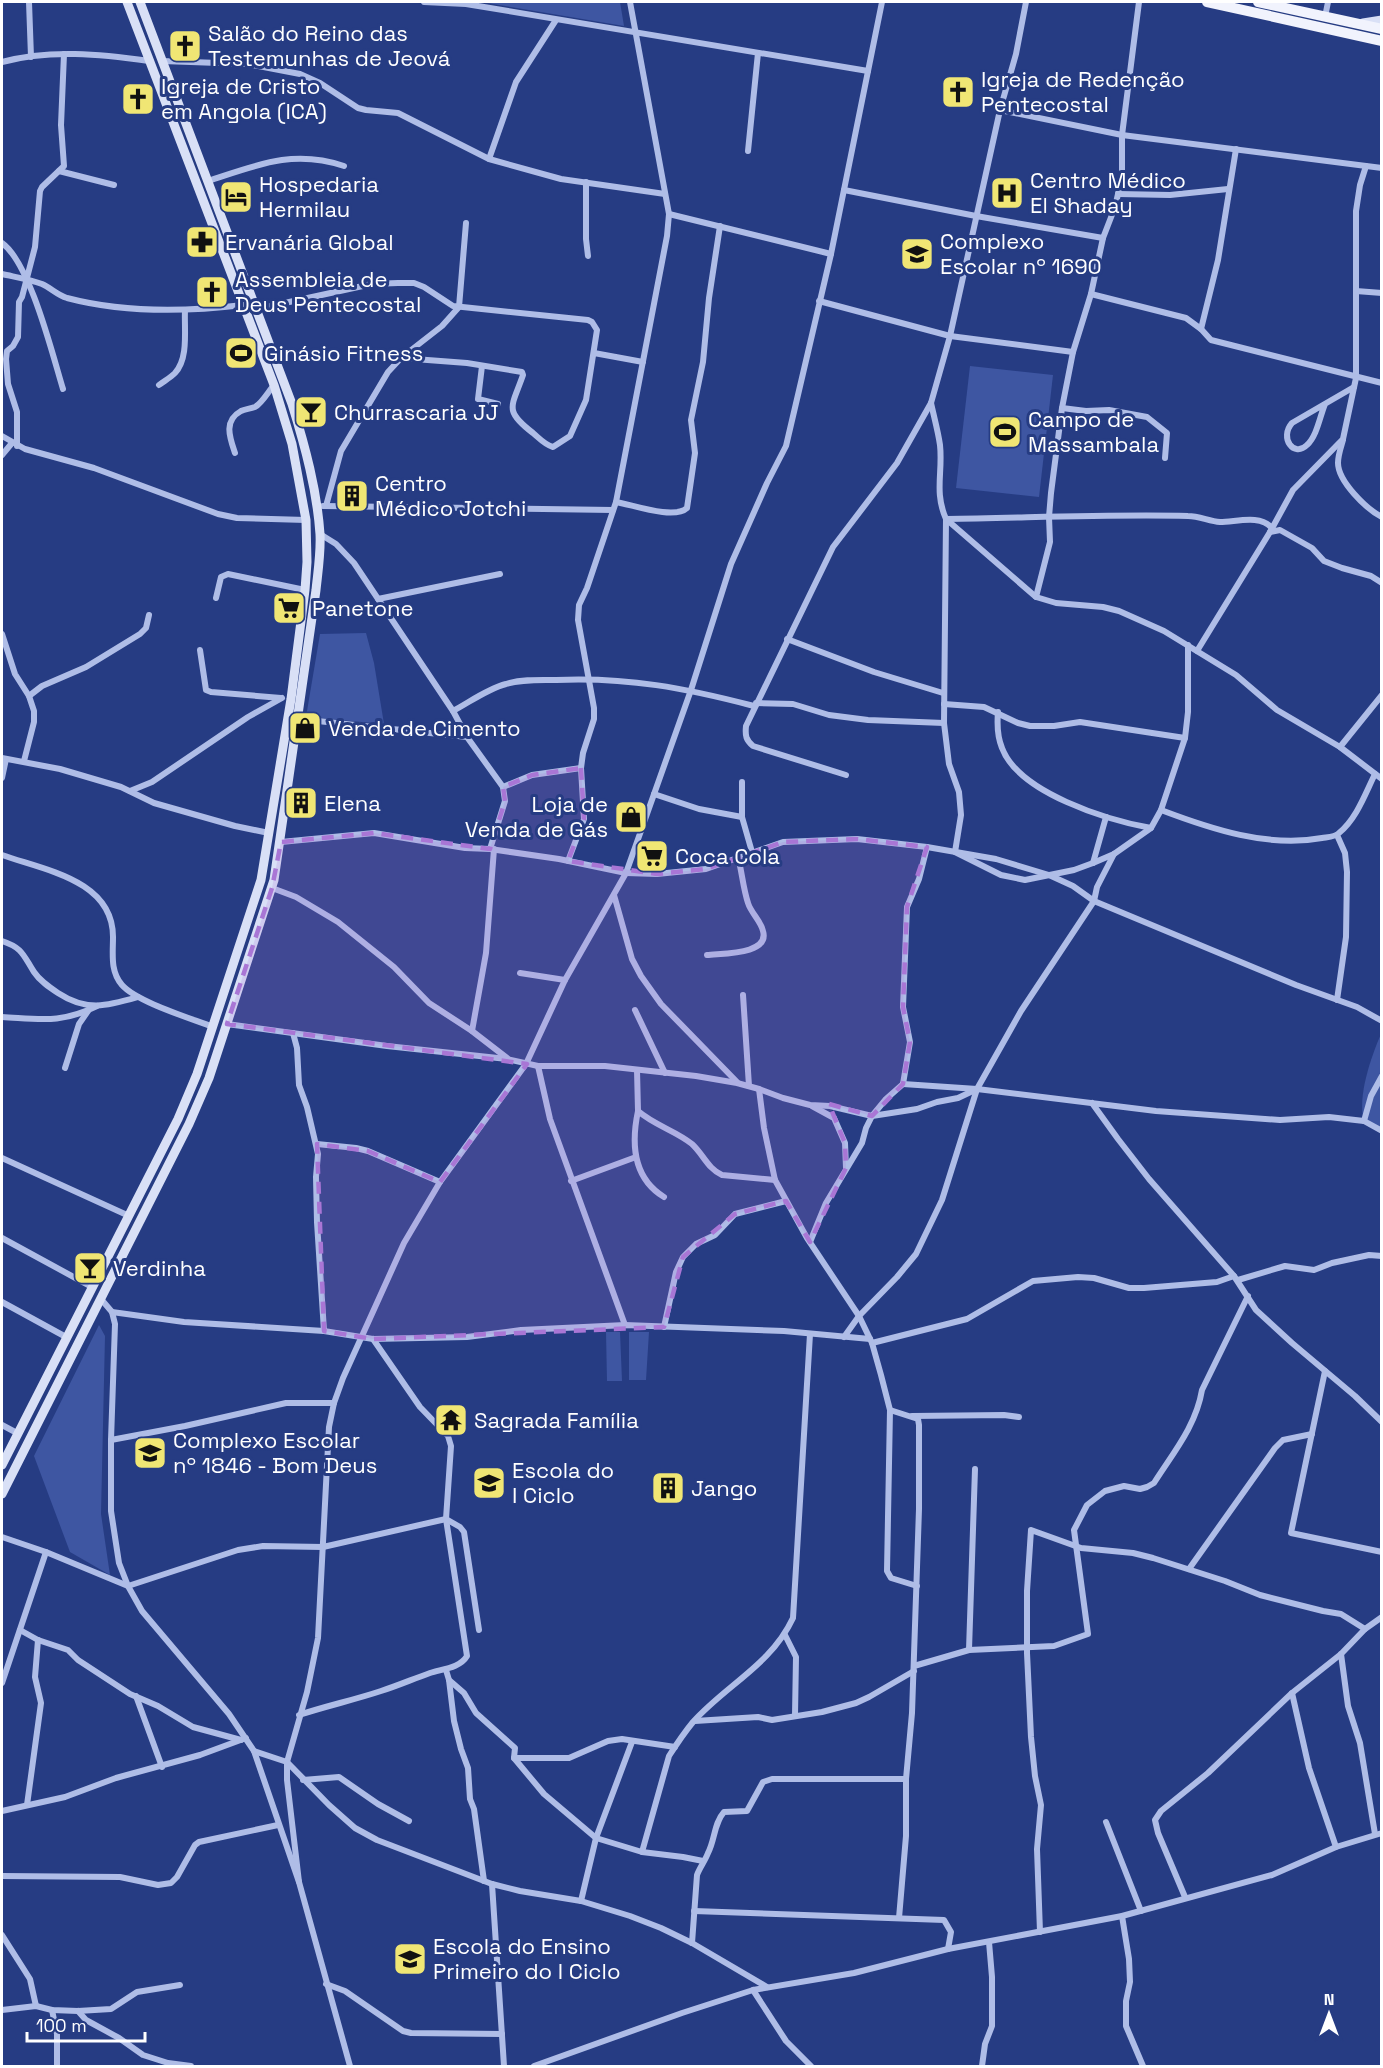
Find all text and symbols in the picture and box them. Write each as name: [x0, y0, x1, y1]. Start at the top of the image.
place label: Salão do Reino das Testemunhas de Jeová: [208, 19, 451, 72]
church icon: Salão do Reino das Testemunhas de Jeová: [167, 28, 203, 64]
place label: Igreja de Redenção Pentecostal: [981, 65, 1185, 118]
place label: Igreja de Cristo em Angola (ICA): [161, 72, 327, 125]
church icon: Igreja de Redenção Pentecostal: [940, 74, 976, 110]
church icon: Igreja de Cristo em Angola (ICA): [120, 81, 156, 117]
place label: Centro Médico El Shaday: [1030, 166, 1186, 219]
place label: Hospedaria Hermilau: [259, 170, 379, 223]
hospital icon: Centro Médico El Shaday: [989, 175, 1025, 211]
hotel icon: Hospedaria Hermilau: [218, 179, 254, 215]
pharmacy icon: Ervanária Global: [184, 224, 220, 260]
place label: Complexo Escolar nº 1690: [940, 227, 1102, 280]
place label: Ervanária Global: [225, 228, 394, 256]
school or university icon: Complexo Escolar nº 1690: [899, 236, 935, 272]
place label: Assembleia de Deus Pentecostal: [235, 265, 421, 318]
church icon: Assembleia de Deus Pentecostal: [194, 274, 230, 310]
sports icon: Ginásio Fitness: [223, 335, 259, 371]
place label: Ginásio Fitness: [264, 339, 423, 367]
bar icon: Churrascaria JJ: [293, 394, 329, 430]
place label: Churrascaria JJ: [334, 398, 499, 426]
place label: Campo de Massambala: [1028, 405, 1159, 458]
sports icon: Campo de Massambala: [987, 414, 1023, 450]
place label: Centro Médico Jotchi: [375, 469, 526, 522]
building icon: Centro Médico Jotchi: [334, 478, 370, 514]
supermarket icon: Panetone: [271, 590, 307, 626]
place label: Panetone: [312, 594, 414, 622]
shop icon: Venda de Cimento: [287, 710, 323, 746]
place label: Venda de Cimento: [328, 714, 521, 742]
building icon: Elena: [283, 785, 319, 821]
place label: Elena: [324, 789, 381, 817]
place label: Loja de Venda de Gás: [465, 790, 608, 843]
shop icon: Loja de Venda de Gás: [613, 799, 649, 835]
supermarket icon: Coca Cola: [634, 838, 670, 874]
place label: Coca Cola: [675, 842, 780, 870]
bar icon: Verdinha: [72, 1250, 108, 1286]
place label: Verdinha: [113, 1254, 206, 1282]
temple icon: Sagrada Família: [433, 1402, 469, 1438]
place label: Sagrada Família: [474, 1406, 639, 1434]
place label: Complexo Escolar nº 1846 - Bom Deus: [173, 1426, 377, 1479]
school or university icon: Complexo Escolar nº 1846 - Bom Deus: [132, 1435, 168, 1471]
place label: Escola do I Ciclo: [512, 1456, 614, 1509]
school or university icon: Escola do I Ciclo: [471, 1465, 507, 1501]
building icon: Jango: [650, 1470, 686, 1506]
place label: Jango: [691, 1474, 757, 1502]
place label: Escola do Ensino Primeiro do I Ciclo: [433, 1932, 621, 1985]
school or university icon: Escola do Ensino Primeiro do I Ciclo: [392, 1941, 428, 1977]
north arrow: [1299, 1984, 1359, 2044]
text: N: [1324, 1989, 1334, 2010]
scale bar: [27, 2005, 146, 2043]
text: 100 m: [36, 2014, 87, 2037]

